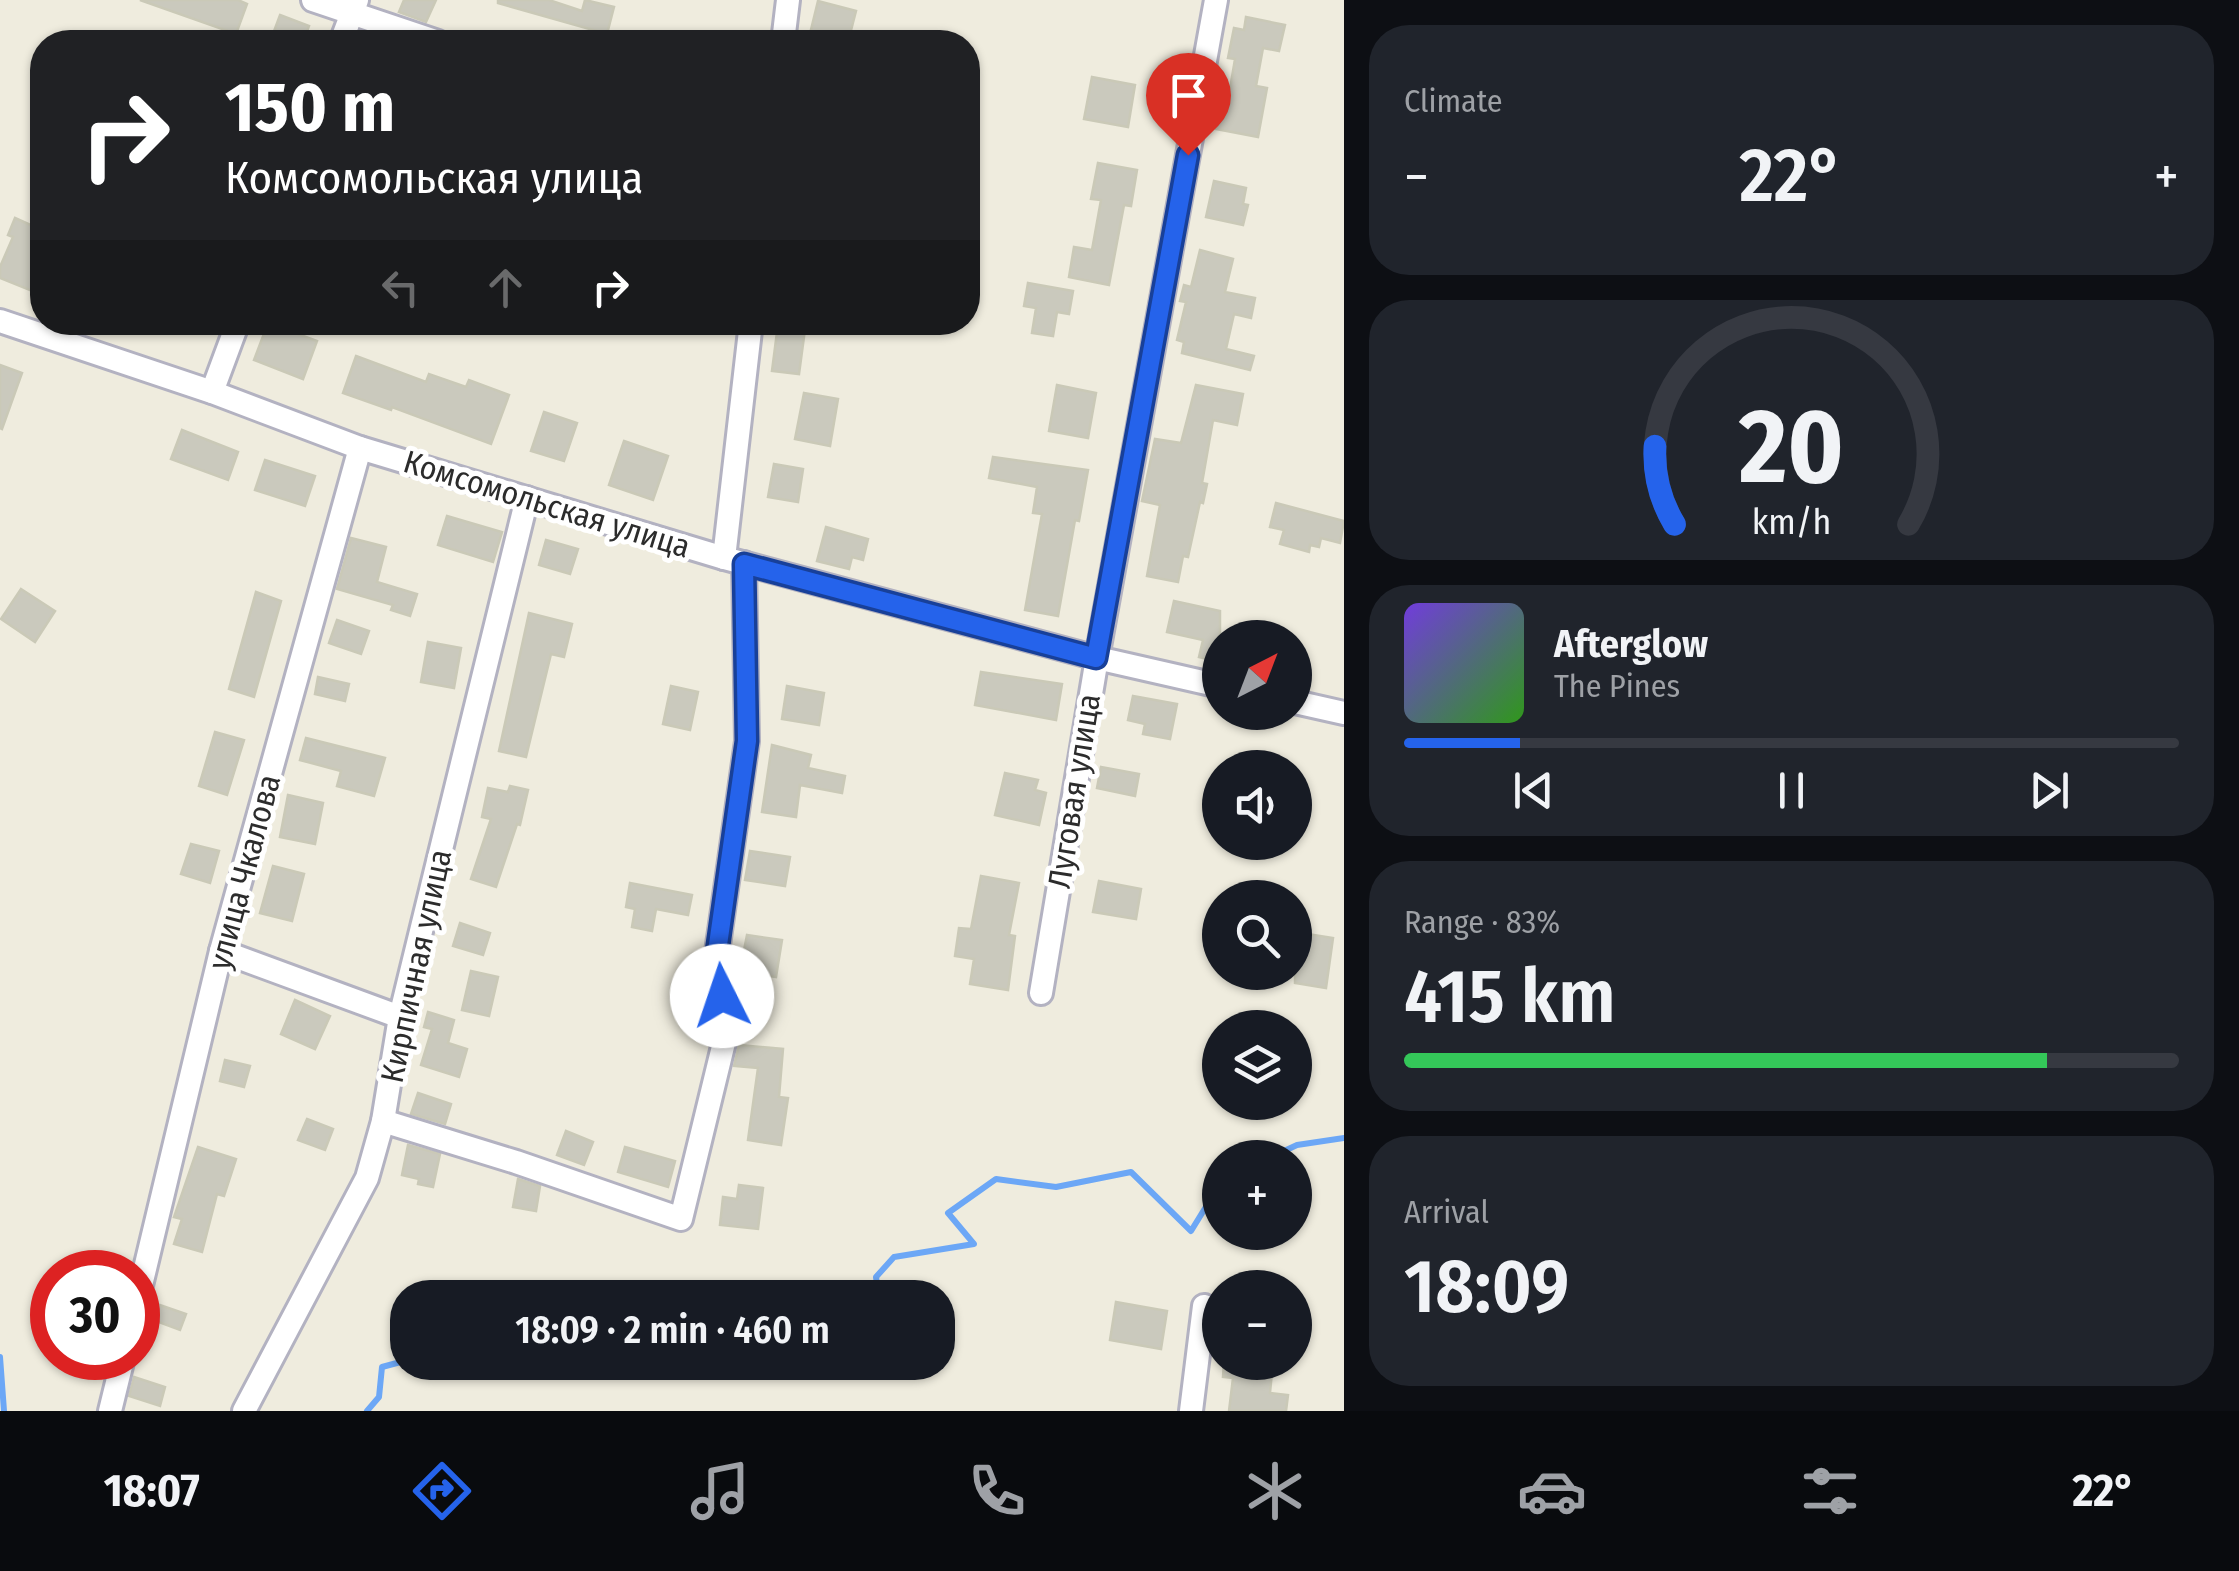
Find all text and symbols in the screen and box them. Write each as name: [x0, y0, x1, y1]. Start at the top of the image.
pin: [1146, 53, 1231, 156]
text: 150 m: [225, 66, 395, 150]
icon: arrive: [1161, 68, 1216, 123]
icon: right: [60, 70, 190, 200]
text: Climate: [1404, 82, 1503, 120]
text: 22°: [1739, 131, 1843, 221]
text: −: [1404, 144, 1429, 210]
text: +: [2154, 144, 2179, 210]
text: Комсомольская улица: [225, 151, 643, 205]
icon: left: [373, 260, 428, 315]
icon: ahead: [478, 260, 533, 315]
icon: right: [583, 260, 638, 315]
text: 20: [1738, 385, 1844, 510]
street label: Комсомольская улица: [399, 442, 695, 566]
text: km/h: [1752, 501, 1831, 543]
north arrow: [1202, 620, 1312, 730]
map controls: [1202, 620, 1312, 1380]
text: Afterglow: [1554, 621, 1708, 667]
text: The Pines: [1554, 667, 1680, 705]
street label: Луговая улица: [1040, 691, 1108, 891]
button: sound: [1202, 750, 1312, 860]
icon: previous: [1506, 763, 1561, 818]
icon: pause: [1764, 763, 1819, 818]
icon: next: [2022, 763, 2077, 818]
street label: улица Чкалова: [200, 770, 288, 974]
street label: Кирпичная улица: [373, 846, 459, 1086]
button: search: [1202, 880, 1312, 990]
text: Range · 83%: [1404, 903, 1560, 941]
position arrow: [670, 944, 774, 1048]
text: 415 km: [1404, 952, 1616, 1042]
button: layers: [1202, 1010, 1312, 1120]
button: +: [1202, 1140, 1312, 1250]
text: Arrival: [1404, 1193, 1489, 1231]
text: 18:09: [1404, 1242, 1569, 1332]
speed limit sign: 30: [30, 1250, 160, 1380]
button: −: [1202, 1270, 1312, 1380]
text: 18:09 · 2 min · 460 m: [515, 1307, 830, 1353]
icon: directions: [407, 1456, 477, 1526]
icon: music: [685, 1456, 755, 1526]
icon: phone: [962, 1456, 1032, 1526]
icon: climate: [1240, 1456, 1310, 1526]
icon: car: [1517, 1456, 1587, 1526]
icon: filters: [1795, 1456, 1865, 1526]
text: 18:07: [104, 1464, 200, 1518]
text: 22°: [2072, 1464, 2135, 1518]

